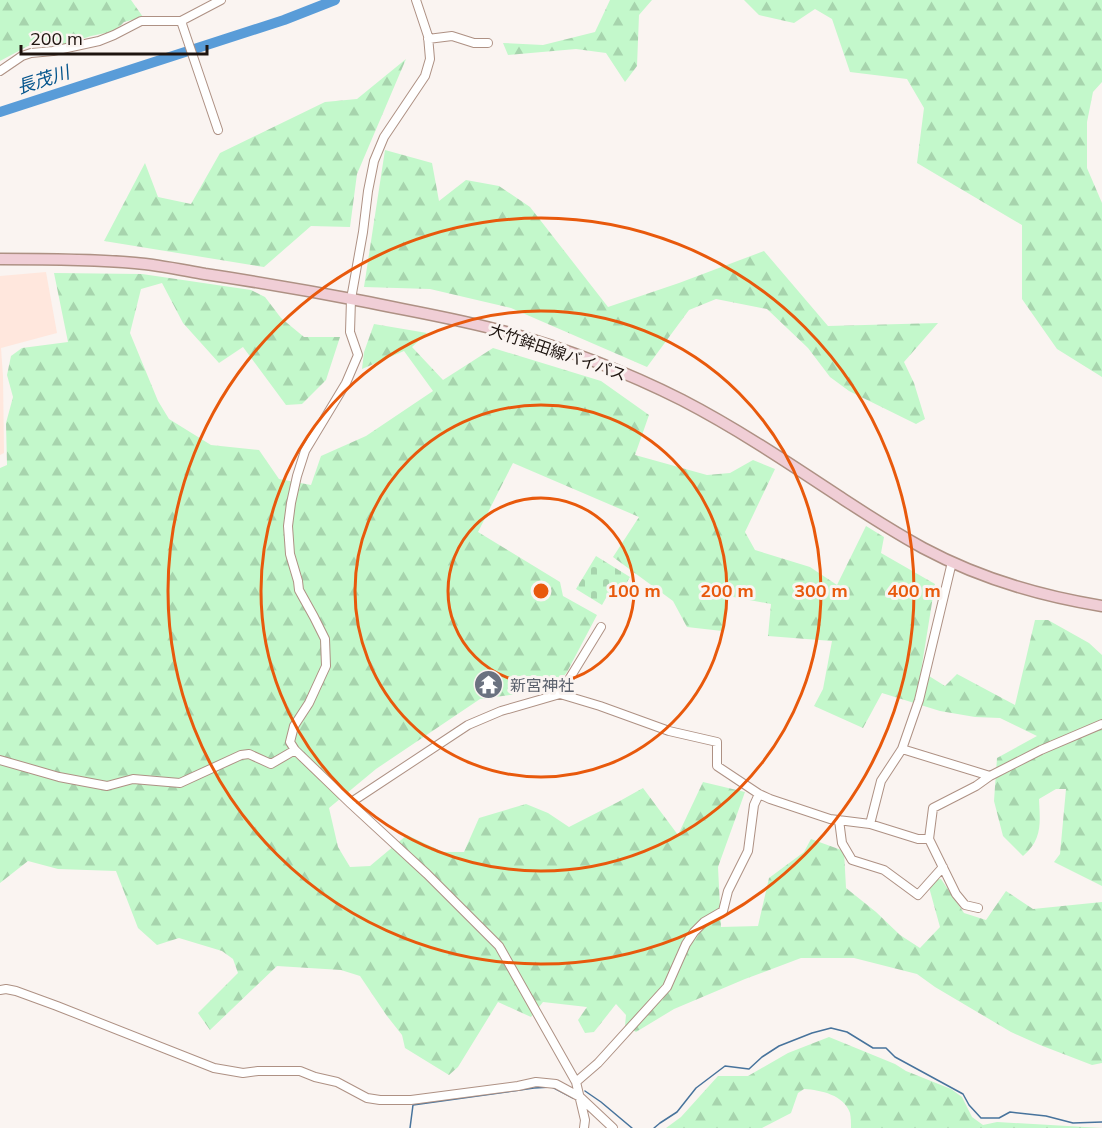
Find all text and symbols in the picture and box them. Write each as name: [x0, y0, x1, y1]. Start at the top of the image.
scale bar: [21, 18, 207, 56]
text: 200 m: [30, 27, 83, 50]
water label: 長茂川: [14, 60, 74, 99]
street label: 大竹鉾田線バイパス: [487, 319, 629, 385]
text: 100 m: [607, 579, 661, 602]
text: 200 m: [700, 579, 754, 602]
text: 300 m: [794, 579, 848, 602]
text: 400 m: [887, 579, 941, 602]
centre of rings: [531, 581, 551, 601]
temple icon: 新宮神社: [473, 669, 505, 701]
place label: 新宮神社: [510, 675, 574, 695]

